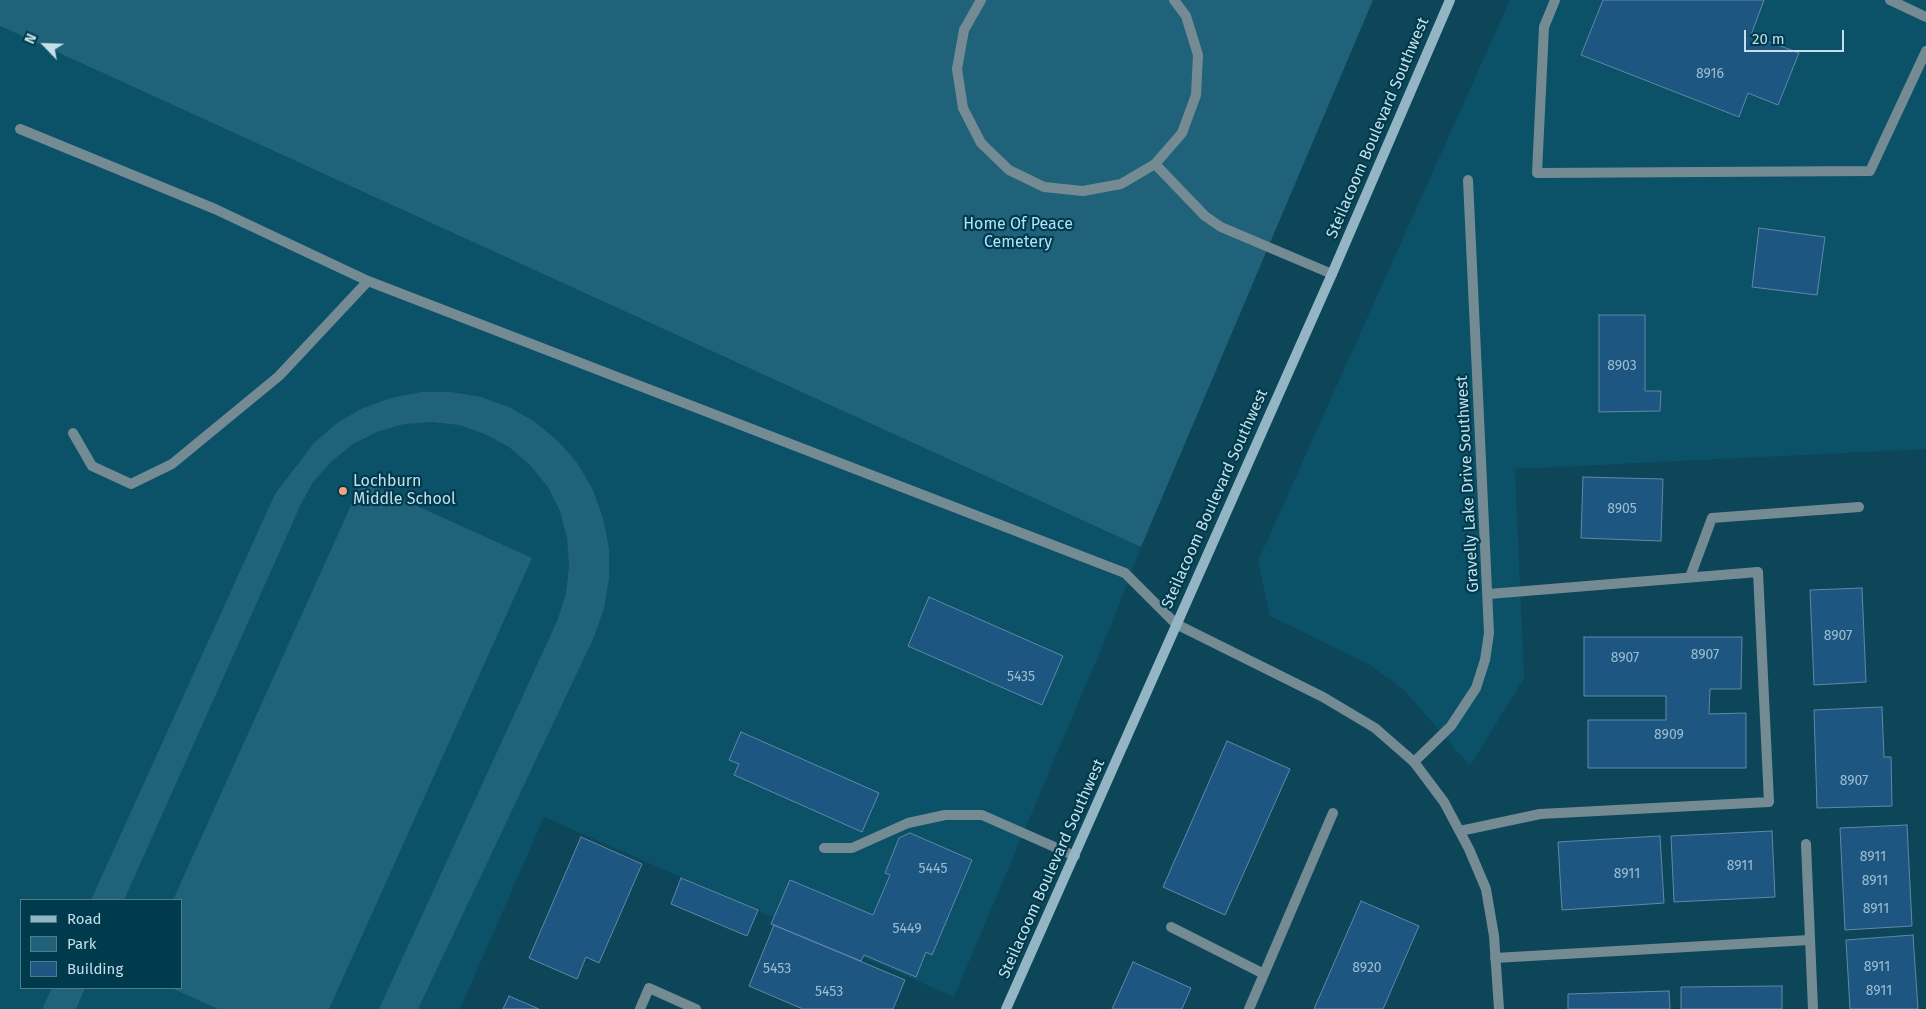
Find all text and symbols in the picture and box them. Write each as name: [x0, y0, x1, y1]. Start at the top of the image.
street label: Steilacoom Boulevard Southwest: [1323, 15, 1433, 241]
north arrow: [20, 20, 70, 70]
scale bar: [1746, 20, 1846, 52]
text: 20 m: [1752, 30, 1785, 48]
text: N: [21, 31, 40, 46]
house number: 8916: [1696, 66, 1724, 82]
park label: Home Of Peace Cemetery: [963, 215, 1073, 253]
house number: 8903: [1607, 358, 1637, 374]
street label: Gravelly Lake Drive Southwest: [1453, 375, 1483, 593]
street label: Steilacoom Boulevard Southwest: [1158, 386, 1272, 612]
place label: Lochburn Middle School: [353, 472, 456, 510]
marker: Lochburn Middle School: [337, 485, 349, 497]
house number: 8905: [1607, 501, 1637, 517]
house number: 8907: [1824, 628, 1852, 644]
house number: 8907: [1691, 647, 1719, 663]
house number: 8907: [1611, 650, 1639, 666]
house number: 5435: [1007, 669, 1035, 685]
house number: 8909: [1654, 727, 1684, 743]
street label: Steilacoom Boulevard Southwest: [995, 756, 1109, 982]
house number: 8907: [1840, 773, 1868, 789]
house number: 8911: [1860, 849, 1886, 865]
house number: 8911: [1727, 858, 1753, 874]
house number: 5445: [919, 861, 947, 877]
house number: 8911: [1614, 866, 1640, 882]
house number: 8911: [1862, 873, 1888, 889]
legend: [20, 899, 182, 989]
house number: 8911: [1863, 901, 1889, 917]
text: Road: [67, 910, 102, 928]
house number: 5449: [893, 921, 921, 937]
text: Park: [67, 935, 97, 953]
house number: 8911: [1864, 959, 1890, 975]
text: Building: [67, 960, 123, 978]
house number: 8920: [1352, 960, 1382, 976]
house number: 5453: [763, 961, 791, 977]
house number: 8911: [1866, 983, 1892, 999]
house number: 5453: [815, 984, 843, 1000]

